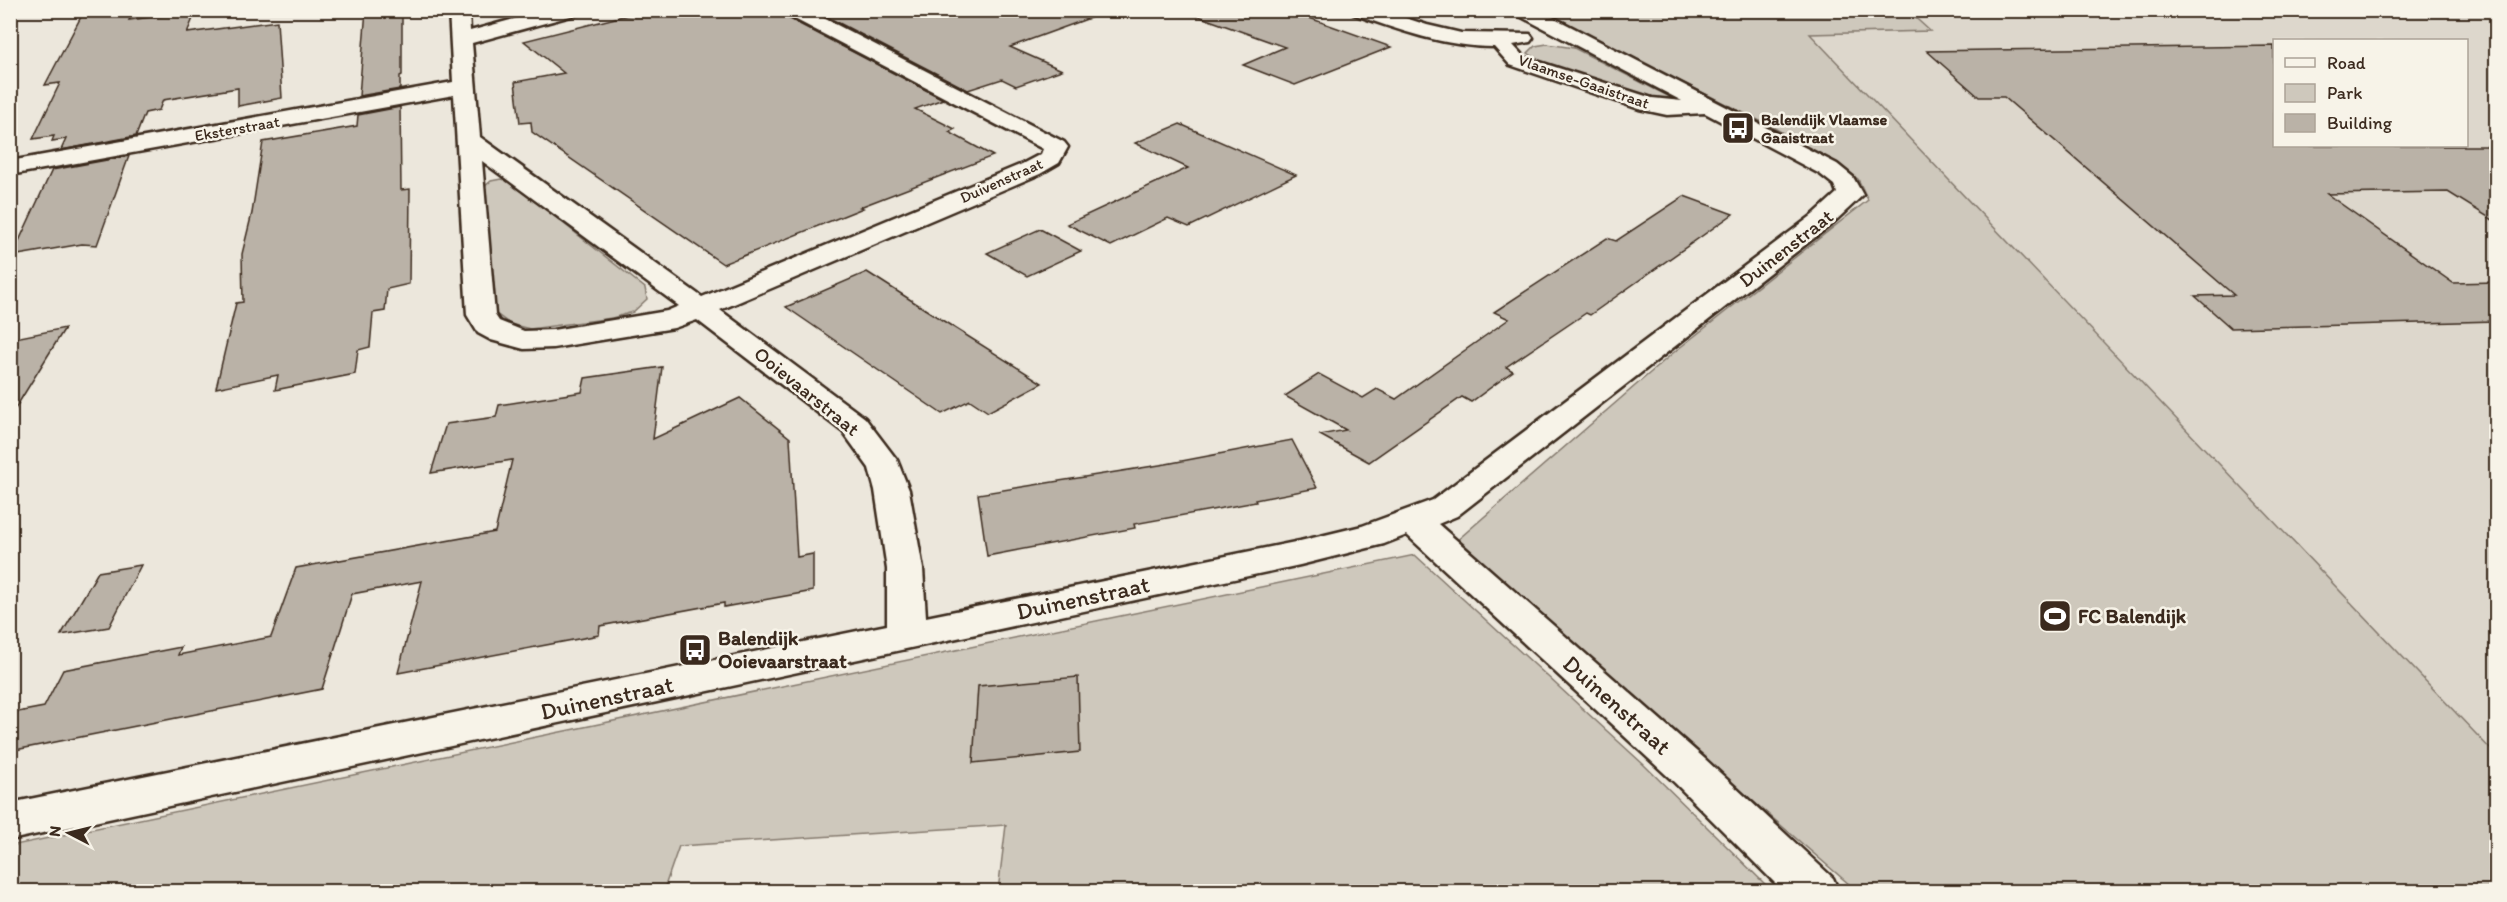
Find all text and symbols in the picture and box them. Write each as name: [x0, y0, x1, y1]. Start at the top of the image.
legend: [2273, 39, 2468, 147]
street label: Vlaamse-Gaaistraat: [1516, 50, 1652, 113]
text: Road: [2327, 52, 2366, 74]
text: Park: [2327, 82, 2362, 104]
bus stop icon: Balendijk Vlaamse Gaaistraat: [1720, 110, 1756, 146]
place label: Balendijk Vlaamse Gaaistraat: [1761, 110, 1888, 147]
street label: Eksterstraat: [193, 112, 281, 145]
text: Building: [2327, 112, 2393, 134]
street label: Duivenstraat: [957, 154, 1046, 207]
street label: Duinenstraat: [1734, 204, 1838, 292]
street label: Ooievaarstraat: [749, 341, 865, 441]
street label: Duinenstraat: [1014, 569, 1152, 626]
sports icon: FC Balendijk: [2037, 598, 2073, 634]
place label: FC Balendijk: [2078, 604, 2187, 629]
place label: Balendijk Ooievaarstraat: [718, 626, 847, 673]
bus stop icon: Balendijk Ooievaarstraat: [677, 632, 713, 668]
street label: Duinenstraat: [1557, 649, 1677, 761]
street label: Duinenstraat: [538, 669, 676, 726]
north arrow: [39, 803, 99, 863]
text: N: [45, 825, 65, 838]

